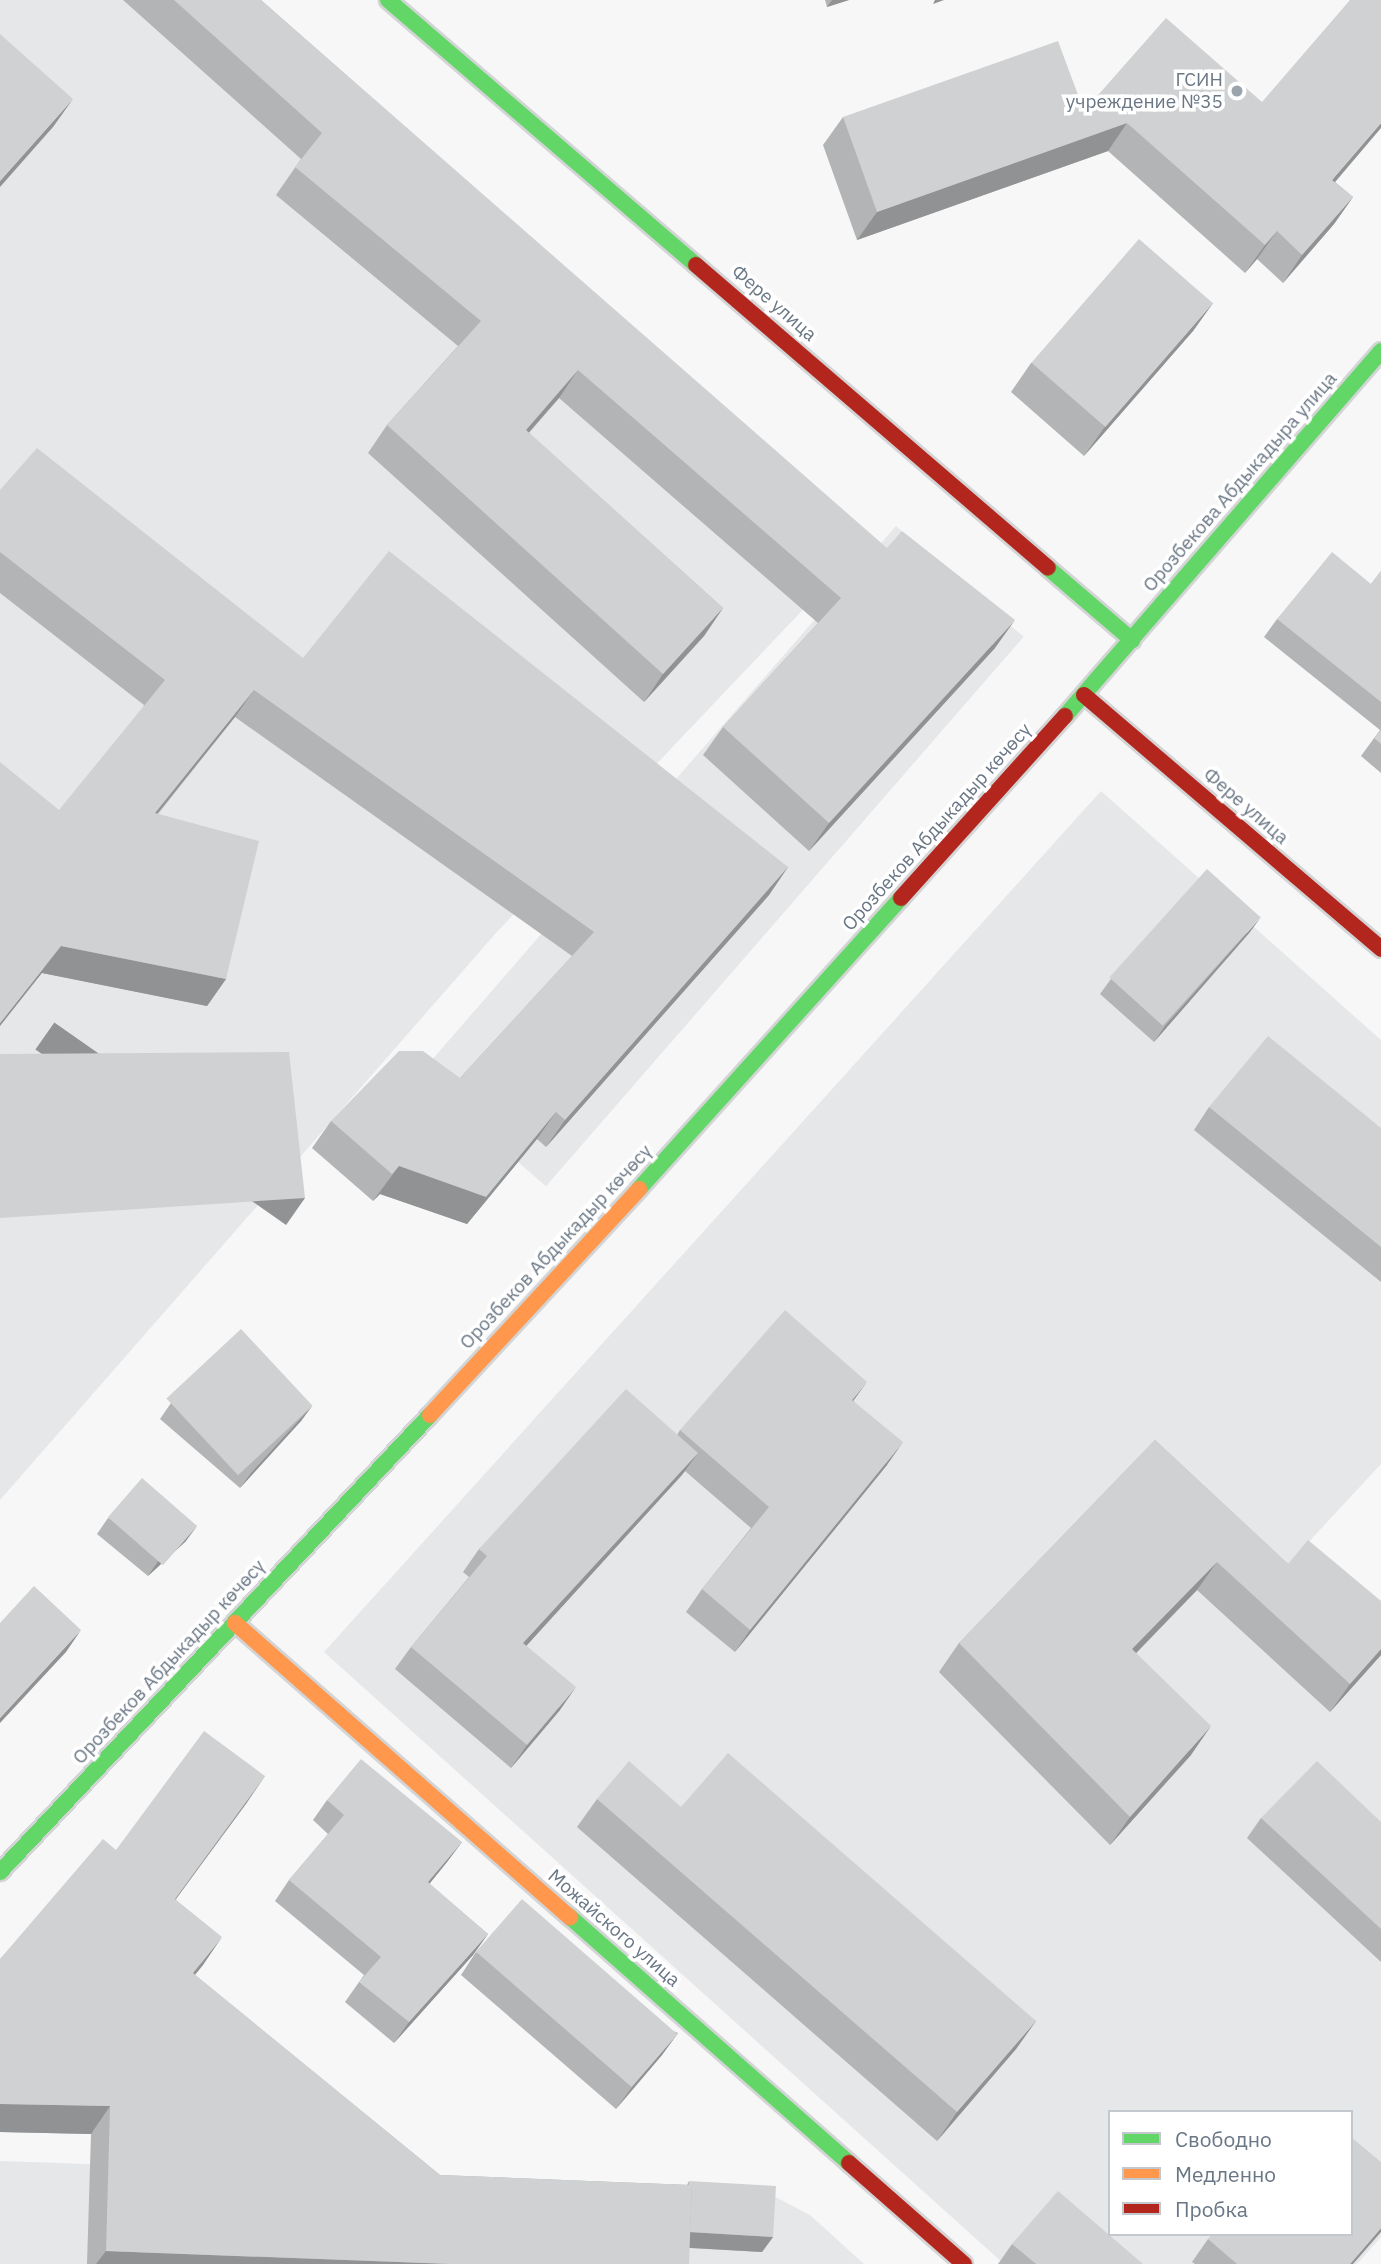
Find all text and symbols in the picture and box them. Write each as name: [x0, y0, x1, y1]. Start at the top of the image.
place label: ГСИН учреждение №35: [1066, 69, 1223, 113]
marker: ГСИН учреждение №35: [1229, 83, 1245, 99]
street label: Фере улица: [727, 260, 821, 346]
street label: Орозбекова Абдыкадыра улица: [1138, 367, 1342, 597]
street label: Орозбеков Абдыкадыр көчөсү: [838, 719, 1036, 935]
street label: Фере улица: [1199, 763, 1293, 849]
street label: Орозбеков Абдыкадыр көчөсү: [455, 1140, 657, 1354]
street label: Орозбеков Абдыкадыр көчөсү: [68, 1555, 270, 1769]
street label: Можайского улица: [543, 1864, 685, 1992]
legend: [1108, 2110, 1353, 2236]
text: Свободно: [1175, 2125, 1272, 2153]
text: Медленно: [1175, 2160, 1276, 2188]
text: Пробка: [1175, 2195, 1248, 2223]

